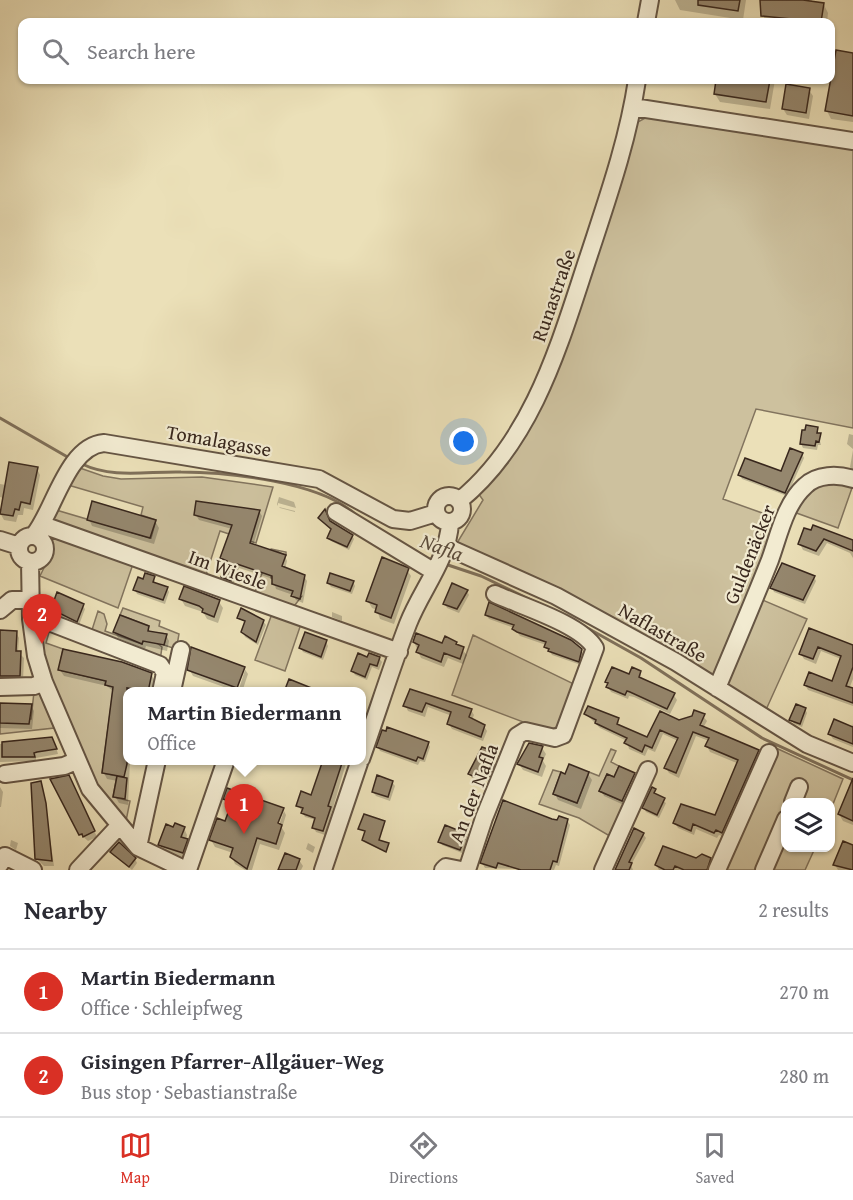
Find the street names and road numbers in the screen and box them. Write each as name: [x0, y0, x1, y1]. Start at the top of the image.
street label: Runastraße: [524, 245, 582, 345]
street label: Tomalagasse: [164, 417, 274, 463]
street label: Guldenäcker: [716, 500, 782, 608]
street label: Im Wiesle: [185, 541, 271, 597]
street label: Naflastraße: [613, 595, 713, 669]
street label: An der Nafla: [441, 739, 505, 847]

